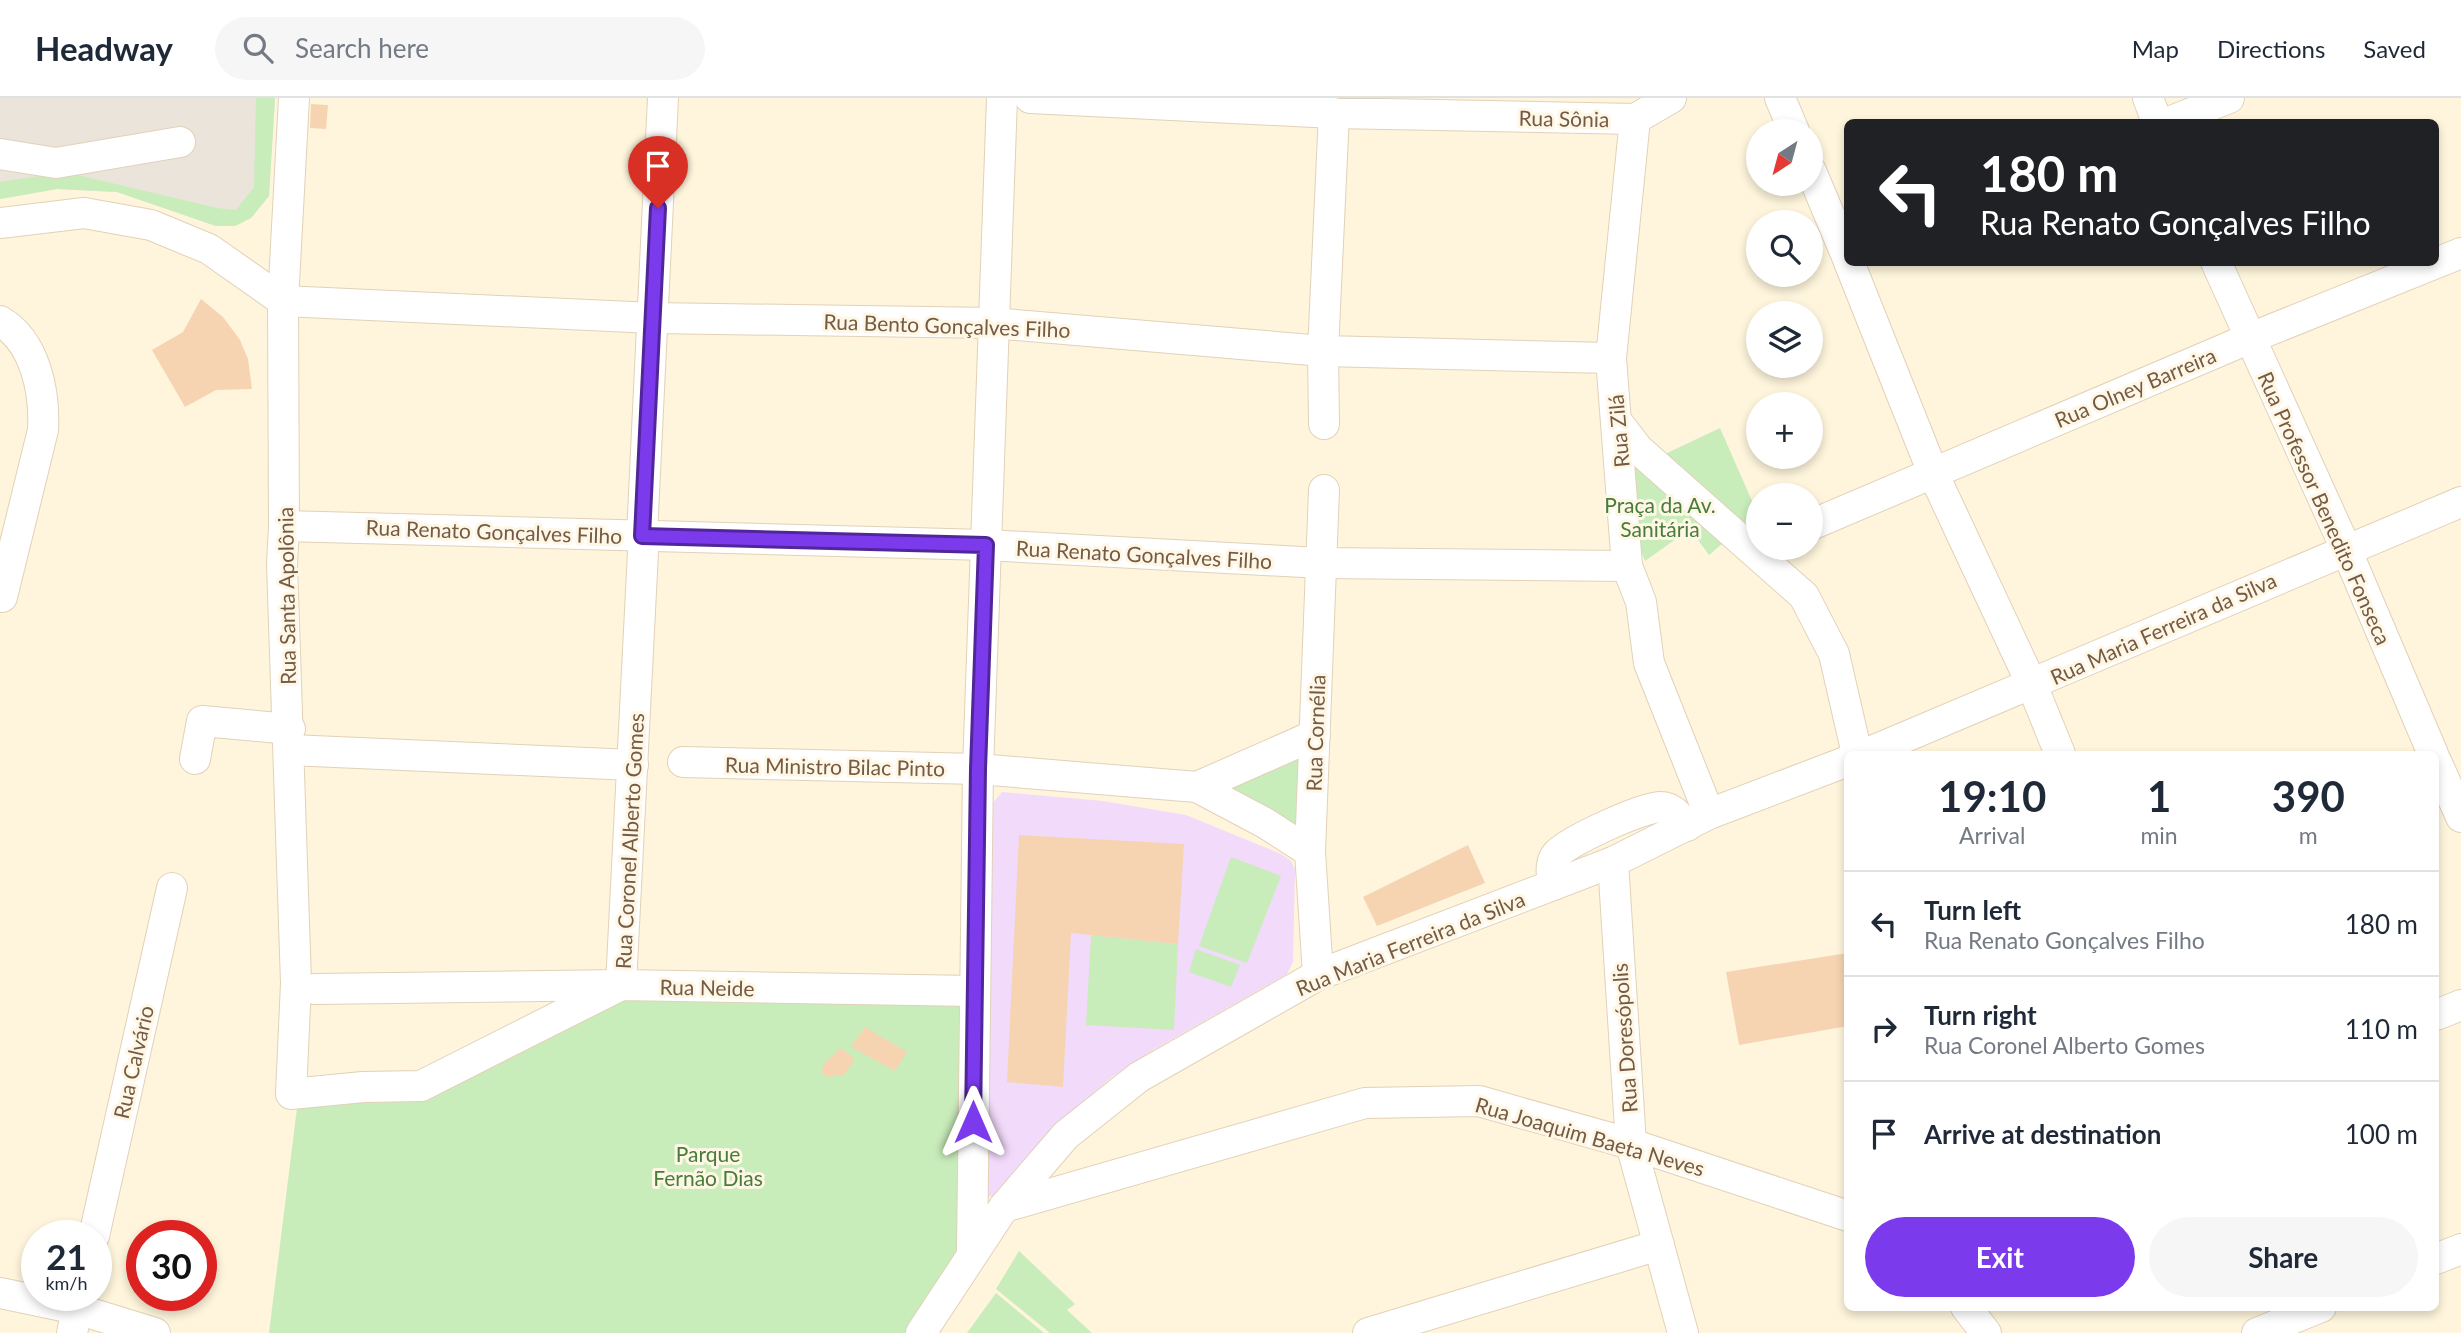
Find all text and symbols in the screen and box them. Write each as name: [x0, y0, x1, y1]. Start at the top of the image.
search box: [215, 17, 705, 80]
text: Headway: [35, 28, 173, 68]
icon: search: [239, 29, 277, 67]
text: Search here: [295, 32, 429, 64]
text: Map: [2132, 34, 2179, 63]
text: Directions: [2217, 34, 2325, 63]
text: Saved: [2363, 34, 2426, 63]
street label: Rua Sônia: [1518, 105, 1610, 131]
north arrow: [1746, 119, 1824, 196]
map controls: [1746, 119, 1823, 560]
pin: [628, 136, 688, 208]
text: 180 m: [1980, 144, 2118, 202]
icon: arrive: [639, 147, 677, 185]
icon: left: [1865, 147, 1956, 238]
text: Rua Renato Gonçalves Filho: [1980, 203, 2371, 242]
button: search: [1746, 210, 1823, 287]
button: layers: [1746, 301, 1823, 378]
street label: Rua Bento Gonçalves Filho: [823, 308, 1071, 342]
street label: Rua Olney Barreira: [2051, 342, 2219, 432]
street label: Rua Professor Benedito Fonseca: [2253, 368, 2397, 648]
button: +: [1746, 392, 1823, 469]
street label: Rua Zilá: [1602, 393, 1634, 469]
button: −: [1746, 483, 1823, 560]
park label: Praça da Av. Sanitária: [1604, 492, 1716, 541]
street label: Rua Santa Apolônia: [272, 507, 300, 685]
street label: Rua Renato Gonçalves Filho: [365, 514, 623, 548]
street label: Rua Renato Gonçalves Filho: [1015, 535, 1273, 573]
street label: Rua Maria Ferreira da Silva: [2046, 567, 2280, 689]
street label: Rua Cornélia: [1300, 674, 1330, 792]
street label: Rua Coronel Alberto Gomes: [610, 712, 648, 970]
street label: Rua Ministro Bilac Pinto: [725, 752, 945, 780]
text: 19:10: [1938, 771, 2046, 821]
text: 1: [2147, 771, 2171, 821]
text: 390: [2272, 771, 2345, 821]
text: Arrival: [1959, 821, 2025, 849]
text: min: [2140, 821, 2178, 849]
text: m: [2299, 821, 2318, 849]
street label: Rua Maria Ferreira da Silva: [1292, 886, 1528, 1000]
text: Turn left: [1924, 894, 2021, 926]
icon: left: [1865, 905, 1903, 943]
text: 180 m: [2345, 908, 2418, 940]
text: Rua Renato Gonçalves Filho: [1924, 926, 2205, 954]
street label: Rua Doresópolis: [1606, 962, 1642, 1114]
street label: Rua Neide: [659, 974, 755, 1000]
text: Turn right: [1924, 999, 2037, 1031]
street label: Rua Calvário: [108, 1003, 158, 1121]
icon: right: [1865, 1010, 1903, 1048]
text: 110 m: [2345, 1013, 2418, 1045]
text: Rua Coronel Alberto Gomes: [1924, 1031, 2205, 1059]
position arrow: [936, 1085, 1010, 1159]
street label: Rua Joaquim Baeta Neves: [1473, 1091, 1707, 1181]
icon: arrive: [1865, 1115, 1903, 1153]
text: Arrive at destination: [1924, 1118, 2161, 1150]
text: 100 m: [2345, 1118, 2418, 1150]
park label: Parque Fernão Dias: [653, 1141, 763, 1190]
button: Exit: [1865, 1217, 2135, 1297]
button: Share: [2149, 1217, 2418, 1297]
speed limit sign: 30: [126, 1220, 217, 1311]
text: 21: [46, 1235, 87, 1277]
text: km/h: [45, 1272, 88, 1294]

